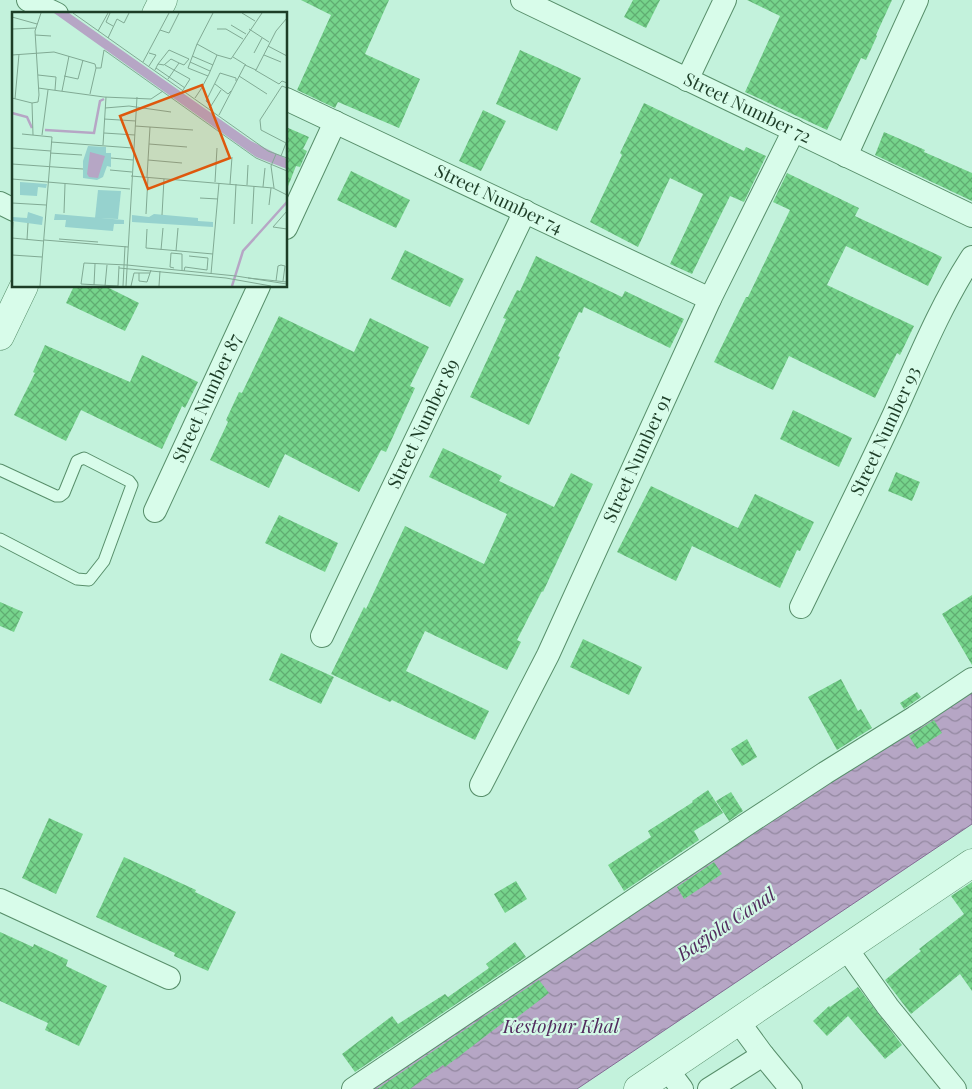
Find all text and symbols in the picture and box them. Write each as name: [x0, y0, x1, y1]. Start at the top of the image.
inset map: [12, 12, 288, 288]
street label: Street Number 72: [680, 66, 816, 148]
street label: Street Number 74: [431, 158, 567, 239]
street label: Street Number 87: [166, 329, 247, 466]
street label: Street Number 89: [381, 355, 464, 492]
street label: Street Number 93: [844, 362, 925, 499]
street label: Street Number 91: [597, 390, 676, 526]
water label: Bagjola Canal: [670, 880, 781, 966]
water label: Kestopur Khal: [502, 1012, 620, 1038]

